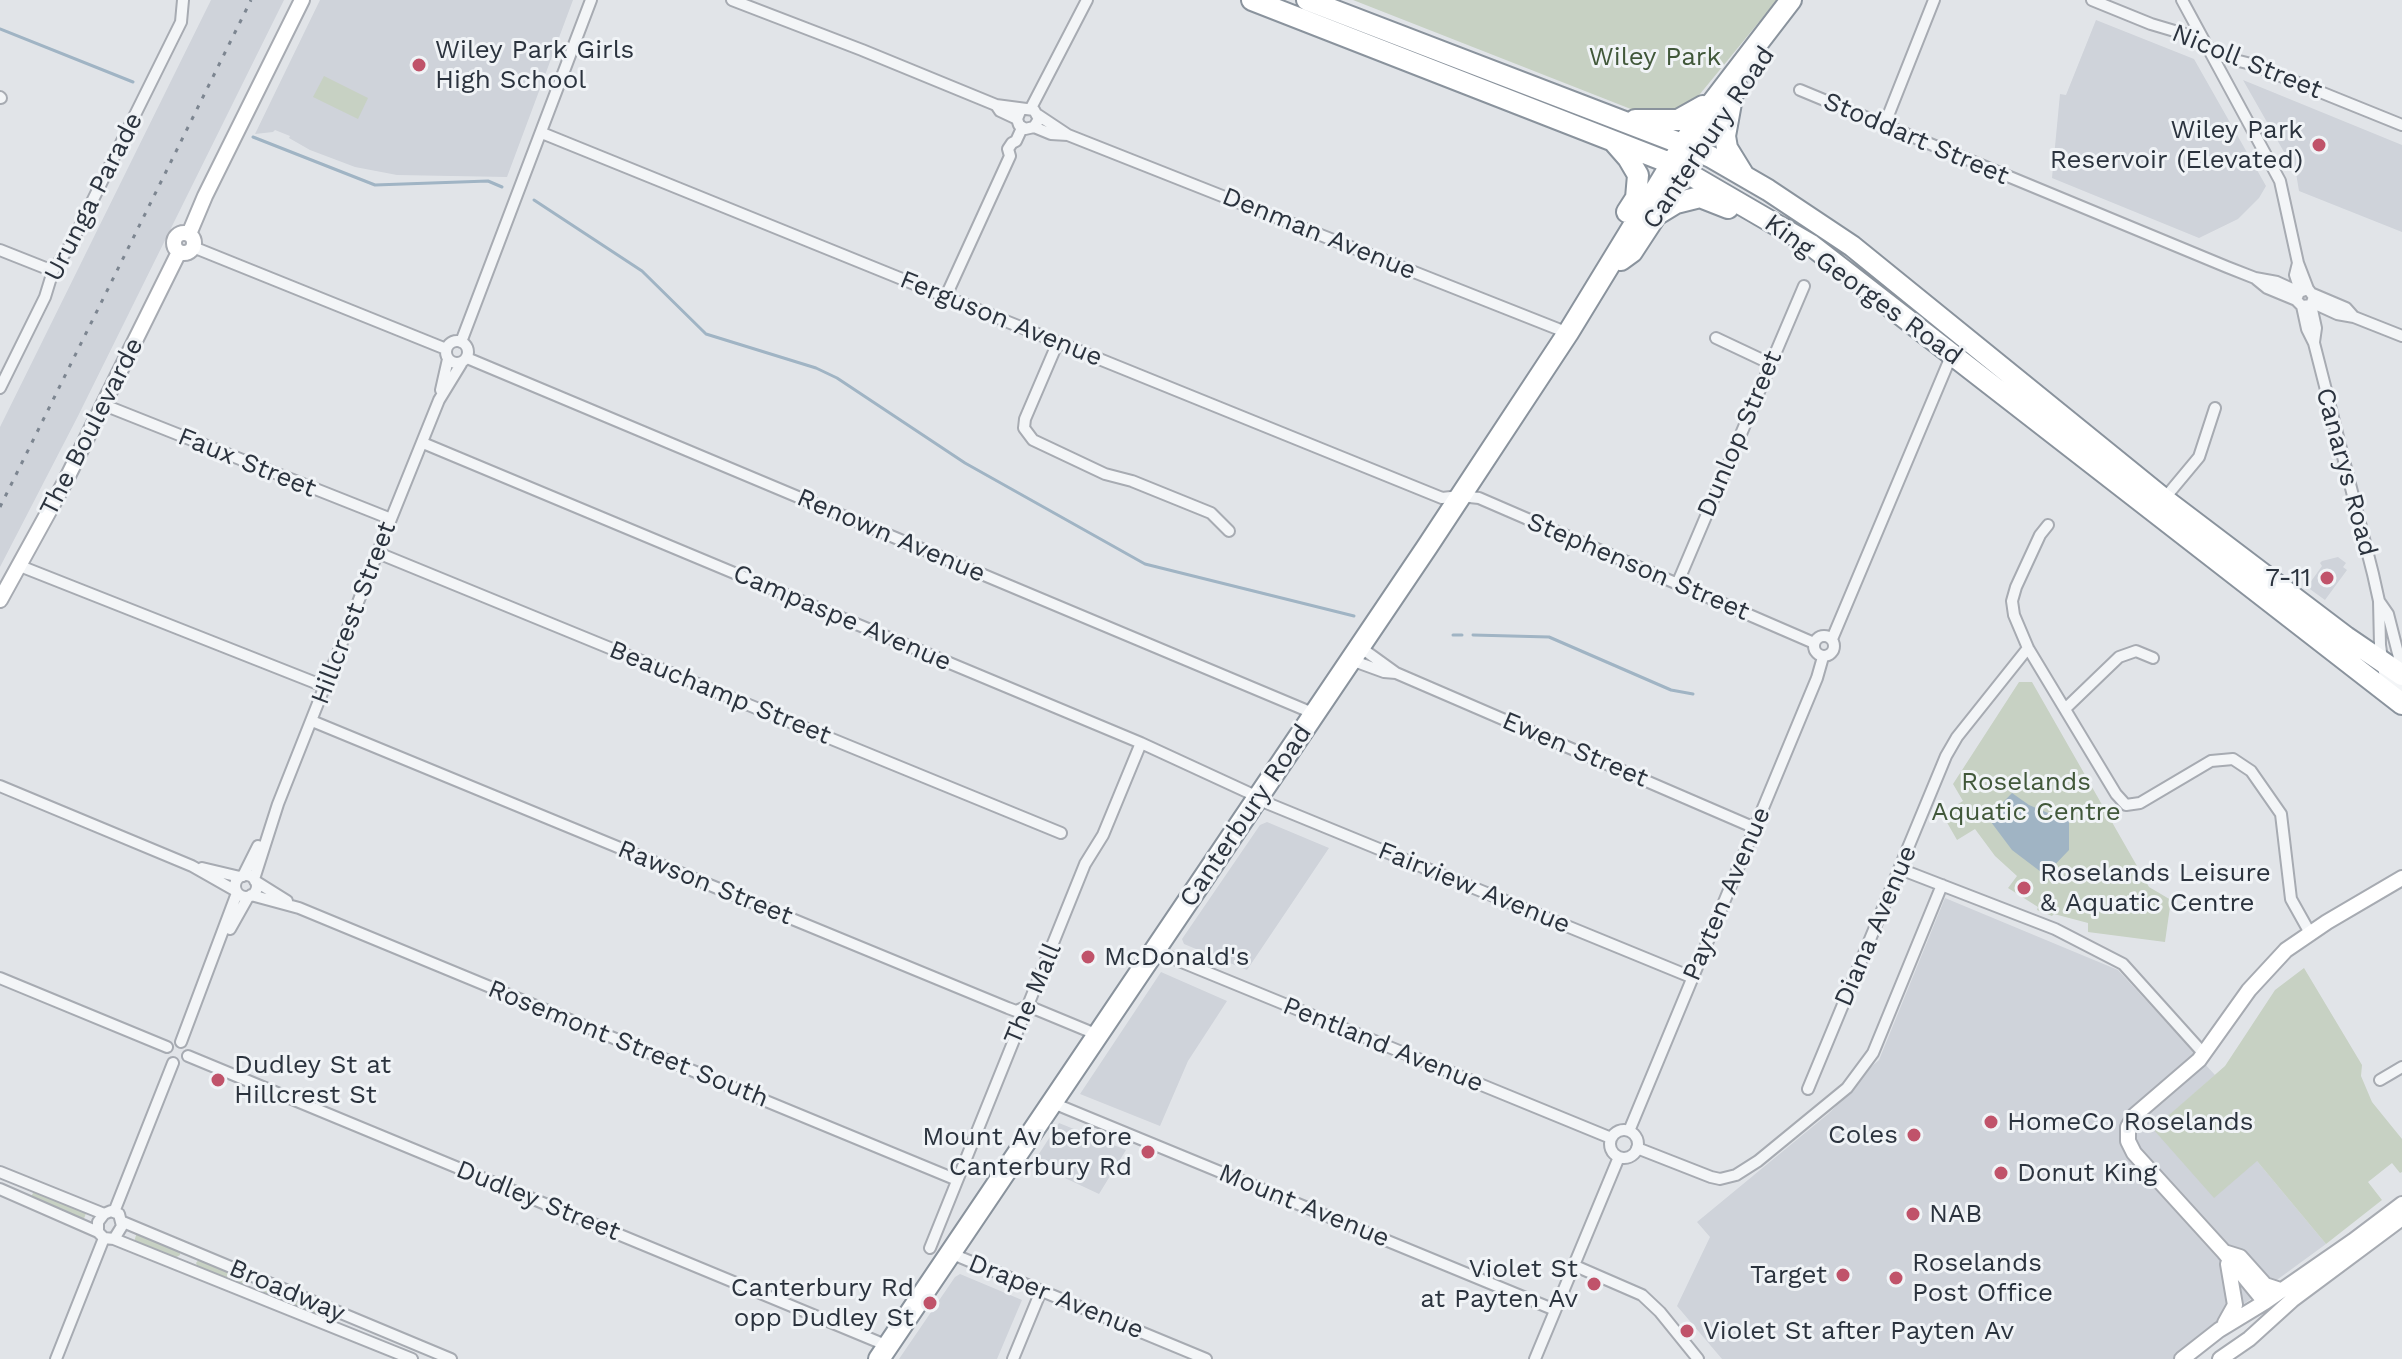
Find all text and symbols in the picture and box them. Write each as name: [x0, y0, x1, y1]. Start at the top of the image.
street label: Nicoll Street: [2167, 18, 2327, 106]
place label: Wiley Park Girls High School: [435, 34, 634, 96]
park label: Wiley Park: [1589, 41, 1721, 73]
street label: Canterbury Road: [1636, 41, 1782, 235]
marker: Wiley Park Girls High School: [410, 56, 428, 74]
street label: Stoddart Street: [1819, 86, 2013, 192]
street label: Urunga Parade: [38, 107, 150, 287]
place label: Wiley Park Reservoir (Elevated): [2050, 114, 2303, 176]
marker: Wiley Park Reservoir (Elevated): [2310, 136, 2328, 154]
street label: Denman Avenue: [1218, 181, 1420, 287]
street label: King Georges Road: [1758, 208, 1968, 372]
street label: Ferguson Avenue: [895, 264, 1107, 374]
street label: The Boulevarde: [34, 333, 150, 521]
street label: Dunlop Street: [1691, 346, 1789, 522]
street label: Canarys Road: [2309, 384, 2383, 560]
street label: Faux Street: [173, 421, 321, 505]
street label: Renown Avenue: [792, 482, 990, 590]
street label: Stephenson Street: [1522, 506, 1754, 628]
street label: Hillcrest Street: [305, 517, 403, 709]
street label: Campaspe Avenue: [728, 558, 956, 678]
place label: 7-11: [2265, 562, 2311, 594]
marker: 7-11: [2318, 569, 2336, 587]
street label: Beauchamp Street: [605, 634, 835, 752]
street label: Ewen Street: [1497, 705, 1653, 795]
street label: Canterbury Road: [1173, 719, 1319, 913]
park label: Roselands Aquatic Centre: [1931, 766, 2121, 828]
street label: Payten Avenue: [1676, 802, 1778, 986]
street label: Rawson Street: [613, 834, 797, 932]
street label: Fairview Avenue: [1373, 835, 1575, 941]
street label: Diana Avenue: [1828, 841, 1924, 1011]
place label: Roselands Leisure & Aquatic Centre: [2040, 857, 2271, 918]
marker: Roselands Leisure & Aquatic Centre: [2015, 879, 2033, 897]
street label: The Mall: [998, 938, 1068, 1050]
place label: McDonald's: [1104, 941, 1249, 973]
marker: McDonald's: [1079, 948, 1097, 966]
street label: Rosemont Street South: [483, 973, 773, 1115]
street label: Pentland Avenue: [1278, 991, 1488, 1099]
place label: Dudley St at Hillcrest St: [234, 1049, 391, 1110]
marker: Dudley St at Hillcrest St: [209, 1071, 227, 1089]
place label: HomeCo Roselands: [2007, 1106, 2253, 1138]
marker: HomeCo Roselands: [1982, 1113, 2000, 1131]
place label: Coles: [1828, 1119, 1898, 1151]
place label: Mount Av before Canterbury Rd: [922, 1121, 1132, 1182]
marker: Coles: [1905, 1126, 1923, 1144]
marker: Mount Av before Canterbury Rd: [1139, 1143, 1157, 1161]
street label: Dudley Street: [452, 1154, 624, 1248]
place label: Donut King: [2017, 1157, 2157, 1189]
street label: Mount Avenue: [1214, 1158, 1394, 1254]
marker: Donut King: [1992, 1164, 2010, 1182]
place label: NAB: [1929, 1198, 1982, 1230]
marker: NAB: [1904, 1205, 1922, 1223]
place label: Roselands Post Office: [1912, 1247, 2053, 1308]
street label: Draper Avenue: [964, 1248, 1148, 1346]
street label: Broadway: [224, 1253, 350, 1329]
place label: Violet St at Payten Av: [1420, 1253, 1578, 1314]
place label: Target: [1750, 1259, 1827, 1291]
marker: Target: [1834, 1266, 1852, 1284]
marker: Roselands Post Office: [1887, 1269, 1905, 1287]
place label: Canterbury Rd opp Dudley St: [731, 1272, 914, 1334]
marker: Violet St at Payten Av: [1585, 1275, 1603, 1293]
marker: Canterbury Rd opp Dudley St: [921, 1294, 939, 1312]
place label: Violet St after Payten Av: [1703, 1315, 2014, 1347]
marker: Violet St after Payten Av: [1678, 1322, 1696, 1340]

